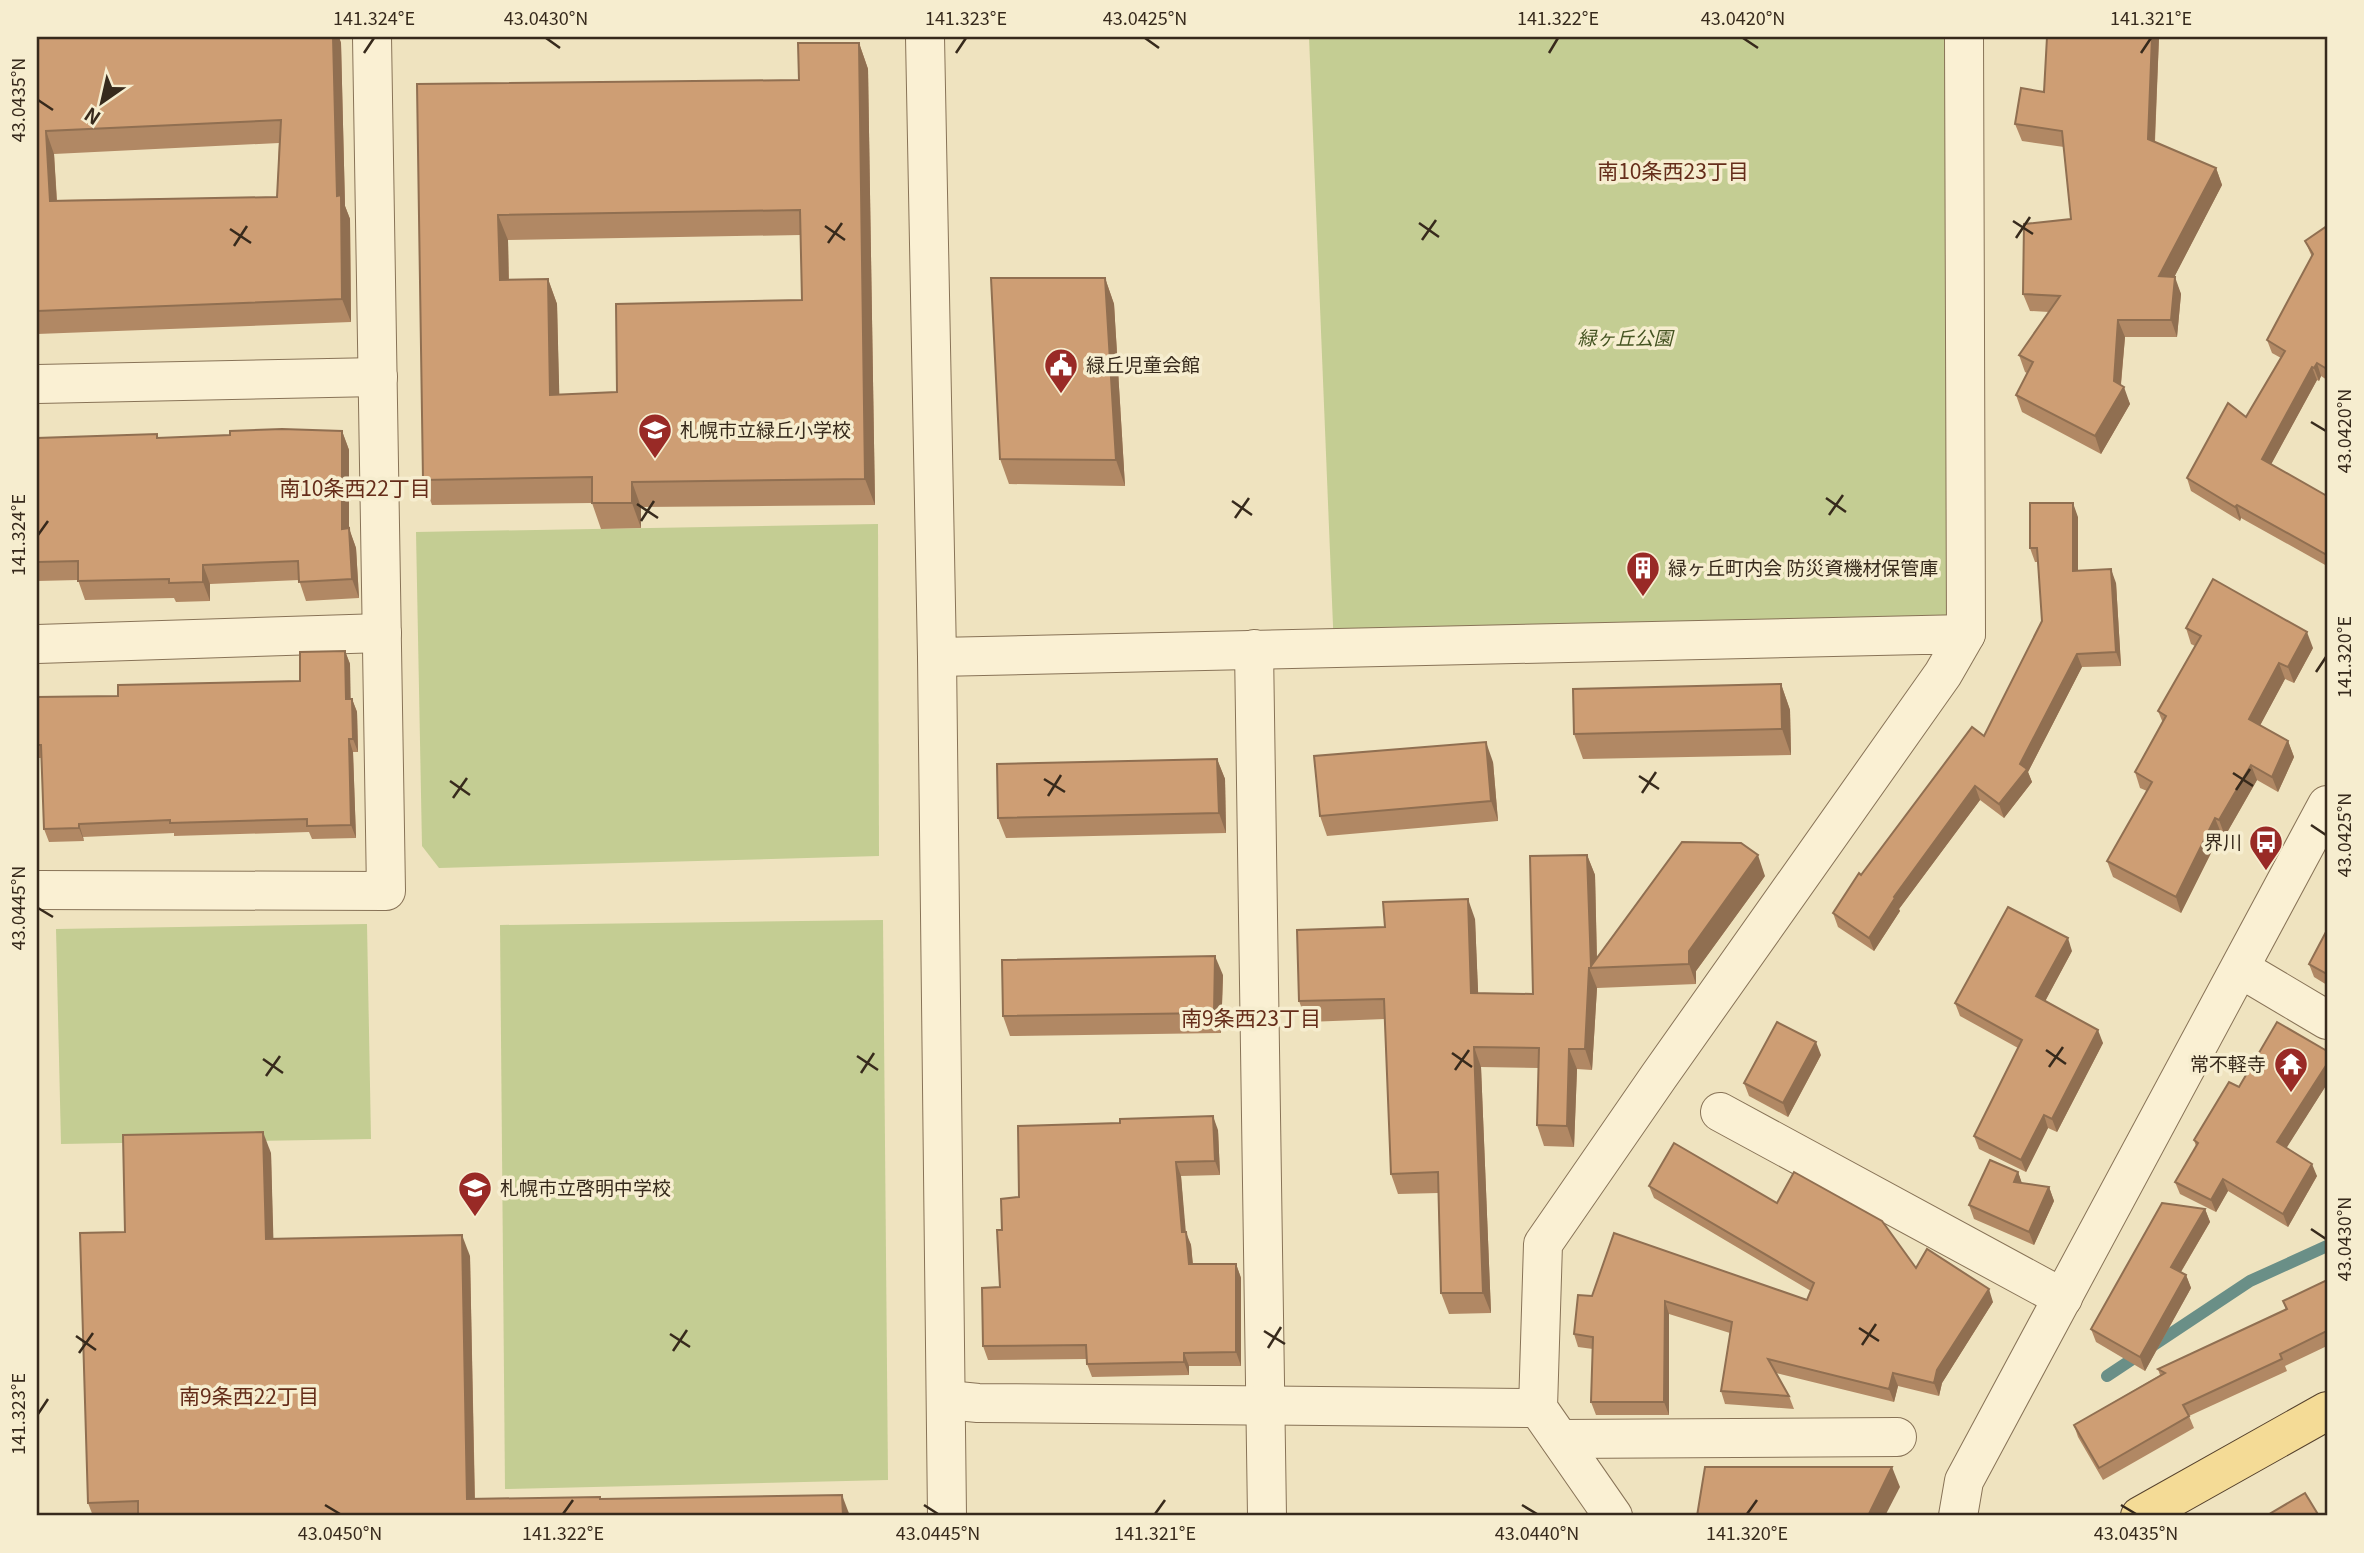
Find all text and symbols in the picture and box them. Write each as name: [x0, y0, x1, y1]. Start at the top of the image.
text: 141.324°E: [333, 4, 415, 30]
text: 43.0430°N: [504, 4, 588, 30]
text: 141.323°E: [925, 4, 1007, 30]
text: 43.0425°N: [1103, 4, 1187, 30]
text: 141.322°E: [1517, 4, 1599, 30]
text: 43.0420°N: [1701, 4, 1785, 30]
text: 141.321°E: [2110, 4, 2192, 30]
text: 43.0435°N: [4, 58, 30, 142]
north arrow: [66, 66, 136, 136]
text: N: [78, 102, 105, 133]
district label: 南10条西23丁目: [1597, 155, 1749, 185]
park label: 緑ヶ丘公園: [1577, 323, 1675, 350]
public building icon: 緑丘児童会館: [1042, 346, 1080, 395]
place label: 緑丘児童会館: [1086, 350, 1200, 377]
text: 43.0420°N: [2330, 389, 2356, 473]
school or university icon: 札幌市立緑丘小学校: [636, 411, 674, 460]
place label: 札幌市立緑丘小学校: [680, 415, 851, 442]
district label: 南10条西22丁目: [279, 472, 431, 502]
text: 141.324°E: [4, 494, 30, 576]
building icon: 緑ヶ丘町内会 防災資機材保管庫: [1624, 549, 1662, 598]
place label: 緑ヶ丘町内会 防災資機材保管庫: [1668, 553, 1938, 580]
text: 141.320°E: [2330, 616, 2356, 698]
text: 43.0425°N: [2330, 793, 2356, 877]
bus stop icon: 界川: [2247, 823, 2285, 872]
place label: 界川: [2204, 827, 2242, 854]
text: 43.0445°N: [4, 866, 30, 950]
district label: 南9条西23丁目: [1181, 1002, 1321, 1032]
temple icon: 常不軽寺: [2272, 1045, 2310, 1094]
place label: 常不軽寺: [2190, 1049, 2266, 1076]
school or university icon: 札幌市立啓明中学校: [456, 1169, 494, 1218]
place label: 札幌市立啓明中学校: [500, 1173, 671, 1200]
text: 43.0430°N: [2330, 1197, 2356, 1281]
text: 141.323°E: [4, 1373, 30, 1455]
district label: 南9条西22丁目: [179, 1380, 319, 1410]
text: 43.0450°N: [298, 1519, 382, 1545]
text: 141.322°E: [522, 1519, 604, 1545]
text: 43.0445°N: [896, 1519, 980, 1545]
text: 141.321°E: [1114, 1519, 1196, 1545]
text: 43.0440°N: [1495, 1519, 1579, 1545]
text: 141.320°E: [1706, 1519, 1788, 1545]
text: 43.0435°N: [2094, 1519, 2178, 1545]

